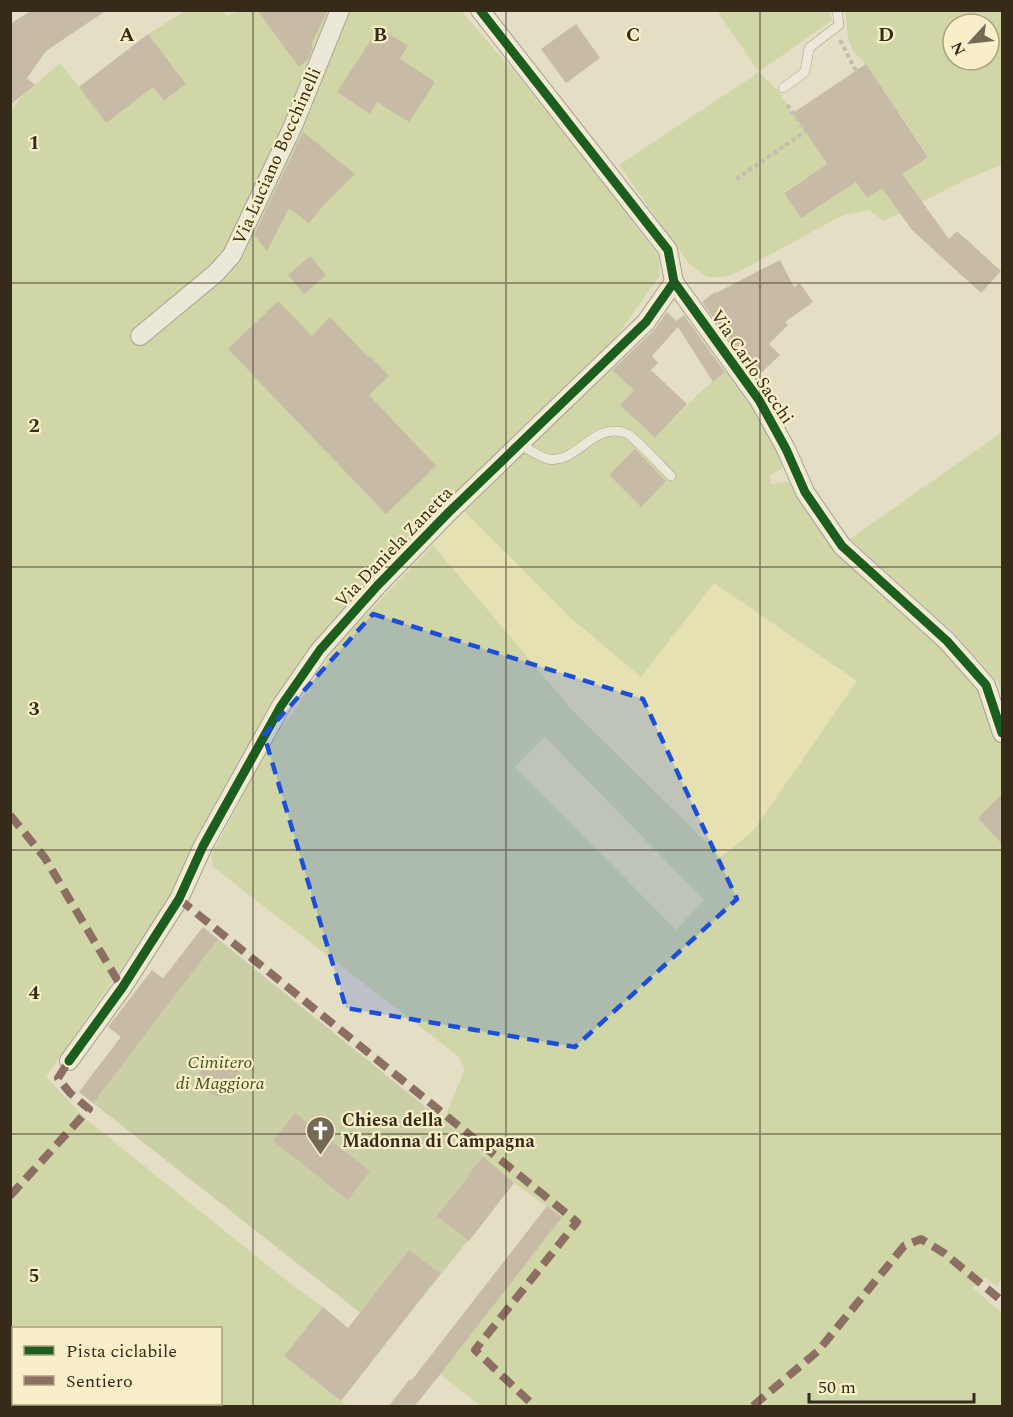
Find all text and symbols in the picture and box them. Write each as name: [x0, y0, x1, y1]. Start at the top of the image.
north arrow: [941, 12, 1001, 72]
text: A: [119, 20, 135, 50]
text: B: [373, 20, 387, 50]
text: C: [626, 20, 640, 50]
text: D: [878, 20, 894, 50]
text: N: [945, 37, 972, 60]
street label: Via Luciano Bocchinelli: [226, 63, 328, 249]
text: 1: [28, 128, 40, 158]
street label: Via Carlo Sacchi: [704, 304, 800, 430]
text: 2: [28, 411, 40, 441]
street label: Via Daniela Zanetta: [329, 480, 459, 614]
text: 3: [28, 694, 40, 724]
text: 4: [28, 978, 40, 1008]
park label: Cimitero di Maggiora: [175, 1049, 265, 1097]
place label: Chiesa della Madonna di Campagna: [342, 1107, 535, 1155]
church icon: Chiesa della Madonna di Campagna: [305, 1114, 337, 1156]
text: 5: [28, 1261, 40, 1291]
legend: [12, 1327, 222, 1405]
text: Pista ciclabile: [66, 1338, 177, 1365]
scale bar: [809, 1366, 974, 1404]
text: Sentiero: [66, 1368, 133, 1395]
text: 50 m: [818, 1374, 856, 1401]

